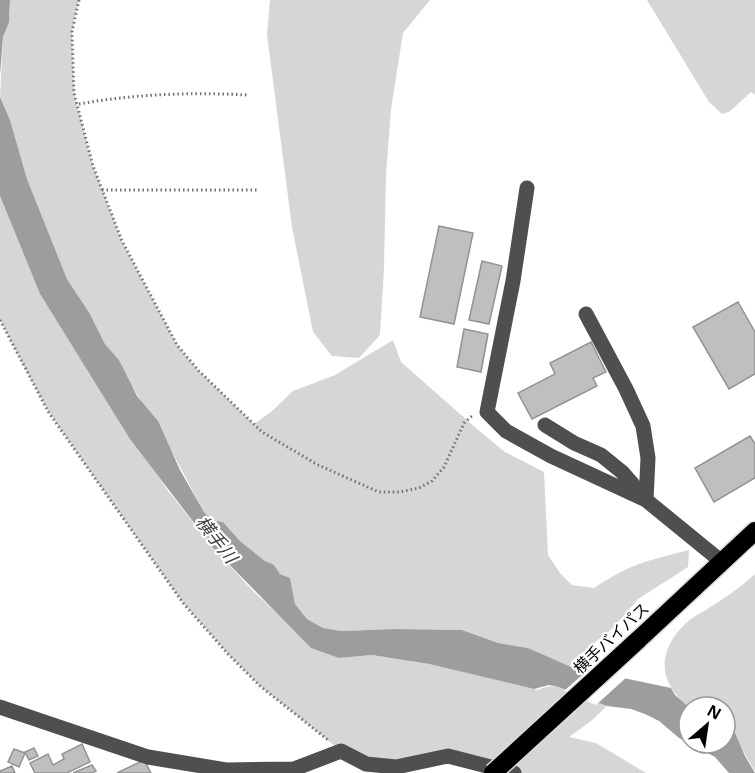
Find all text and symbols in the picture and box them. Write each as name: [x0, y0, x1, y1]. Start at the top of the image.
water label: 横手川: [191, 510, 244, 569]
street label: 横手バイパス: [569, 597, 653, 679]
north arrow: [677, 695, 737, 755]
text: N: [703, 699, 725, 725]

